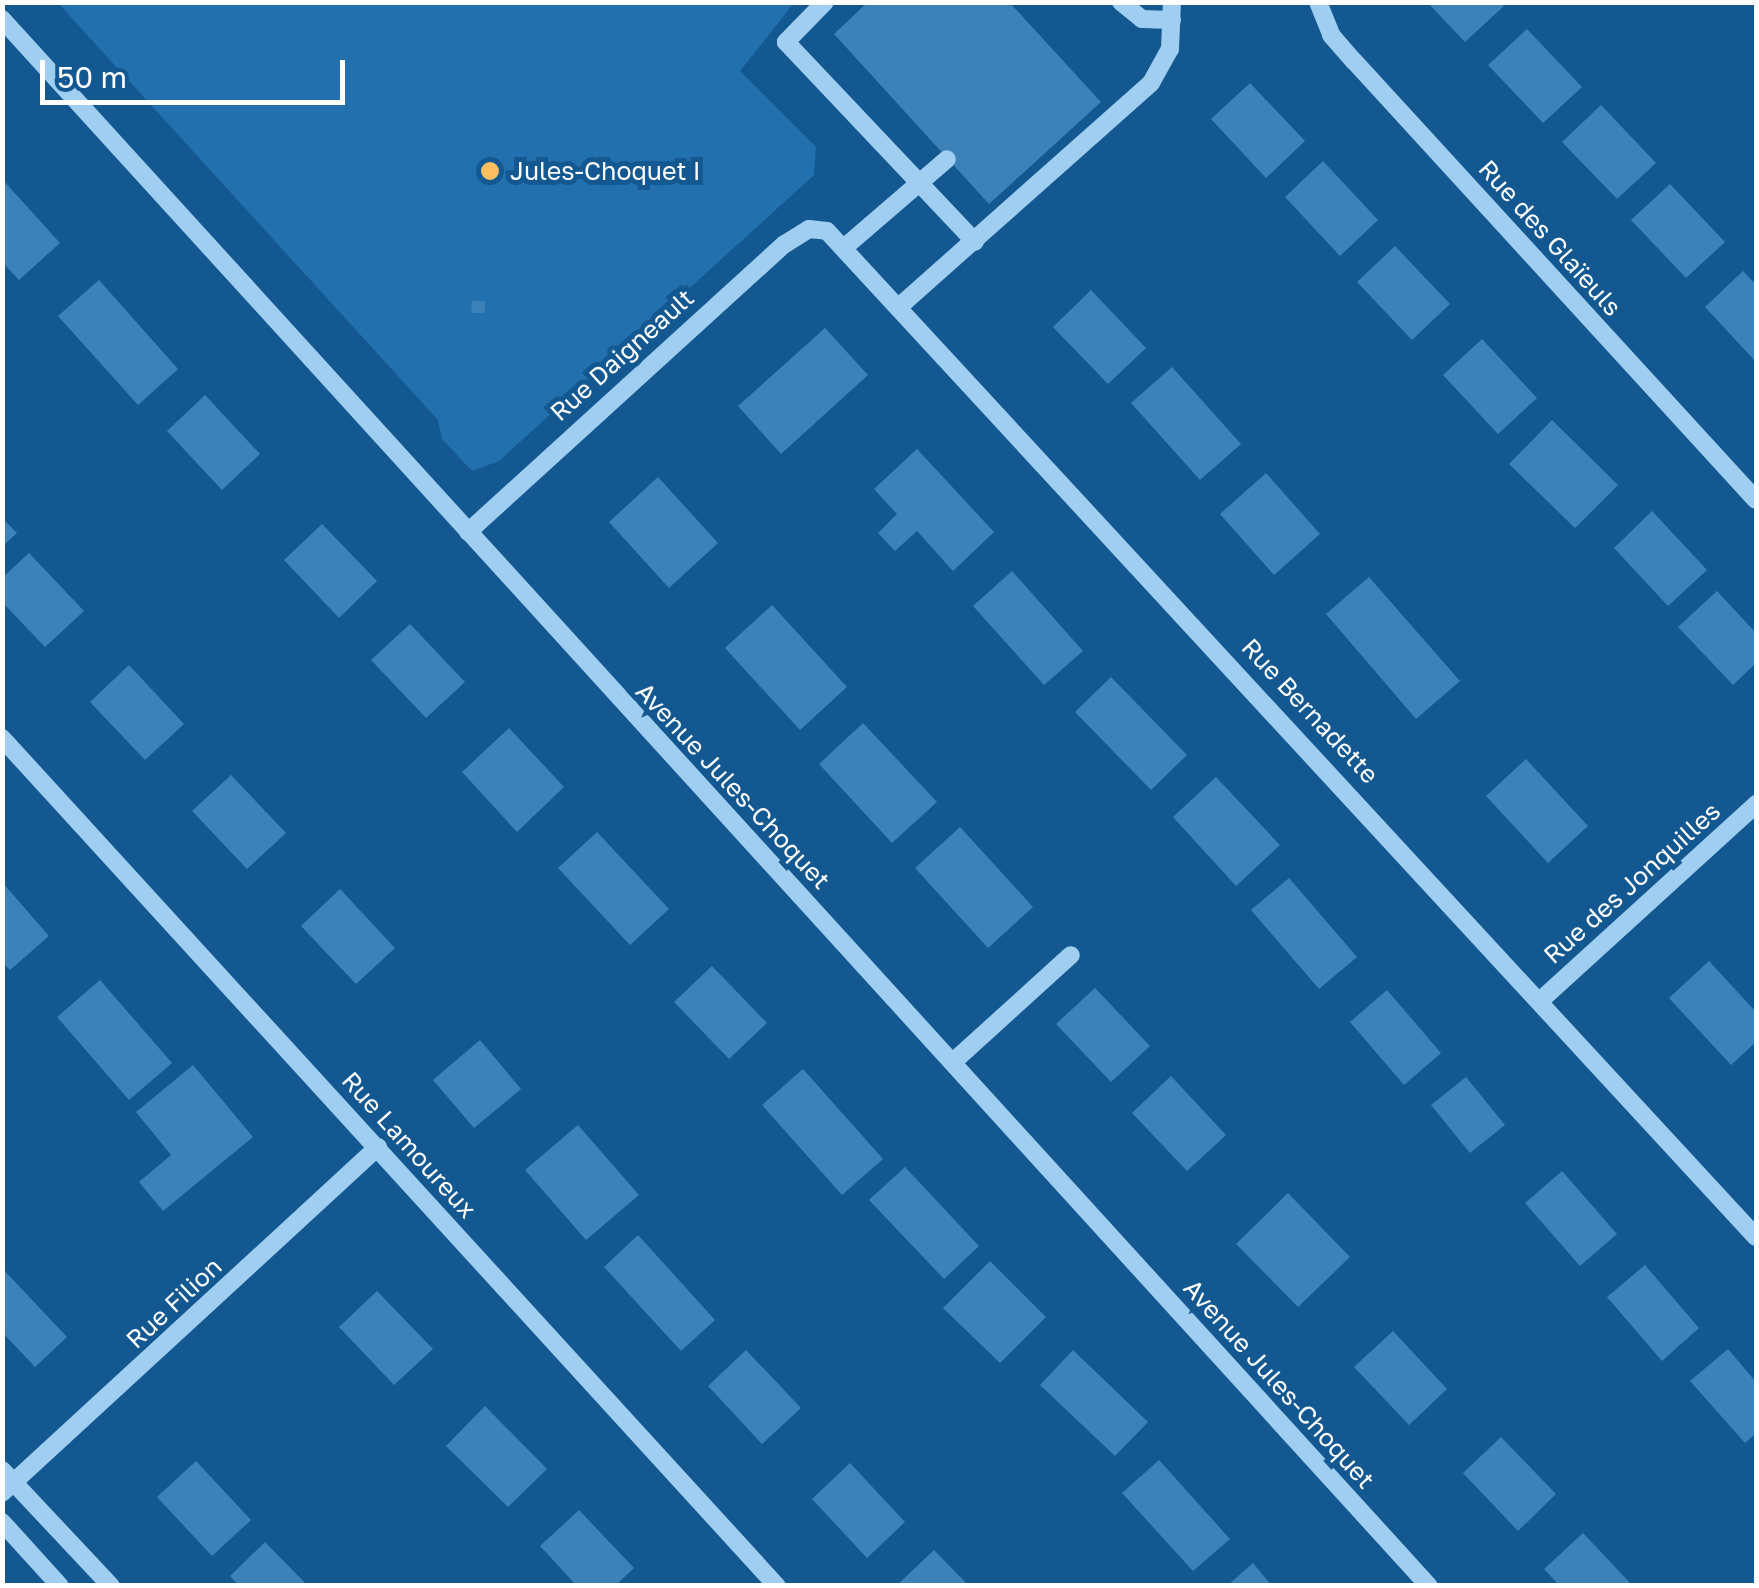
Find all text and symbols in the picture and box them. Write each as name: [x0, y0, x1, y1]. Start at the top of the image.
scale bar: [45, 40, 350, 102]
text: 50 m: [57, 59, 127, 95]
street label: Rue des Glaïeuls: [1472, 154, 1628, 322]
place label: Jules-Choquet I: [510, 156, 700, 186]
marker: Jules-Choquet I: [479, 160, 501, 182]
street label: Rue Daigneault: [544, 283, 700, 427]
street label: Rue Bernadette: [1235, 632, 1385, 790]
street label: Avenue Jules-Choquet: [630, 677, 836, 895]
street label: Rue des Jonquilles: [1538, 796, 1726, 970]
street label: Rue Lamoureux: [336, 1066, 482, 1224]
street label: Rue Filion: [120, 1251, 228, 1355]
street label: Avenue Jules-Choquet: [1177, 1273, 1381, 1495]

